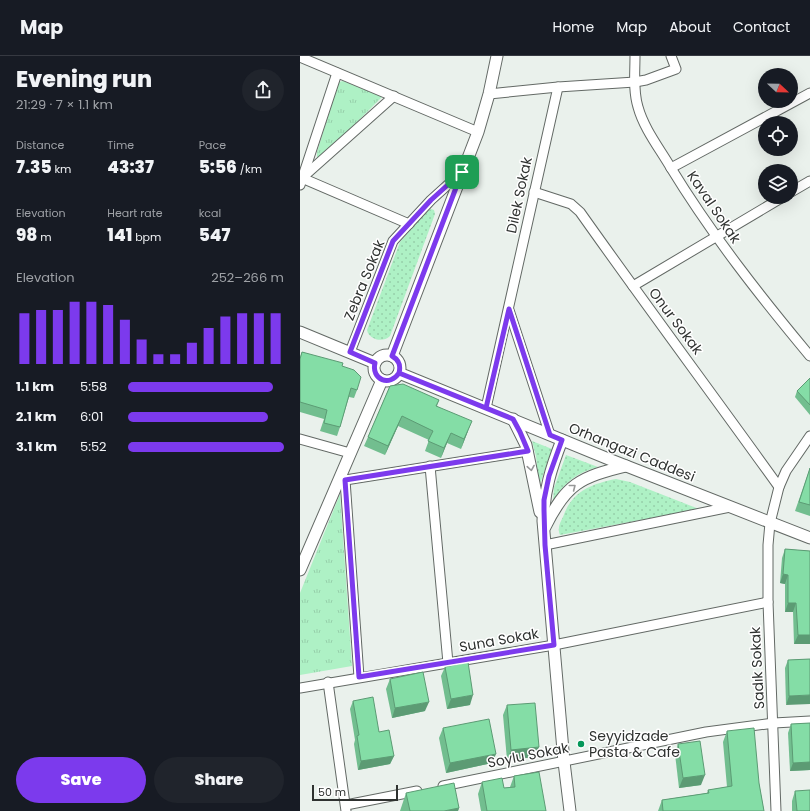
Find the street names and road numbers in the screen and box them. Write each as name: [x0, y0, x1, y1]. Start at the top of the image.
street label: Dilek Sokak: [501, 154, 537, 235]
street label: Kaval Sokak: [682, 167, 746, 248]
street label: Zebra Sokak: [339, 236, 390, 323]
street label: Onur Sokak: [644, 283, 708, 359]
street label: Orhangazi Caddesi: [566, 417, 698, 487]
street label: Suna Sokak: [458, 623, 541, 657]
street label: Sadık Sokak: [745, 625, 769, 710]
street label: Soylu Sokak: [486, 737, 571, 773]

